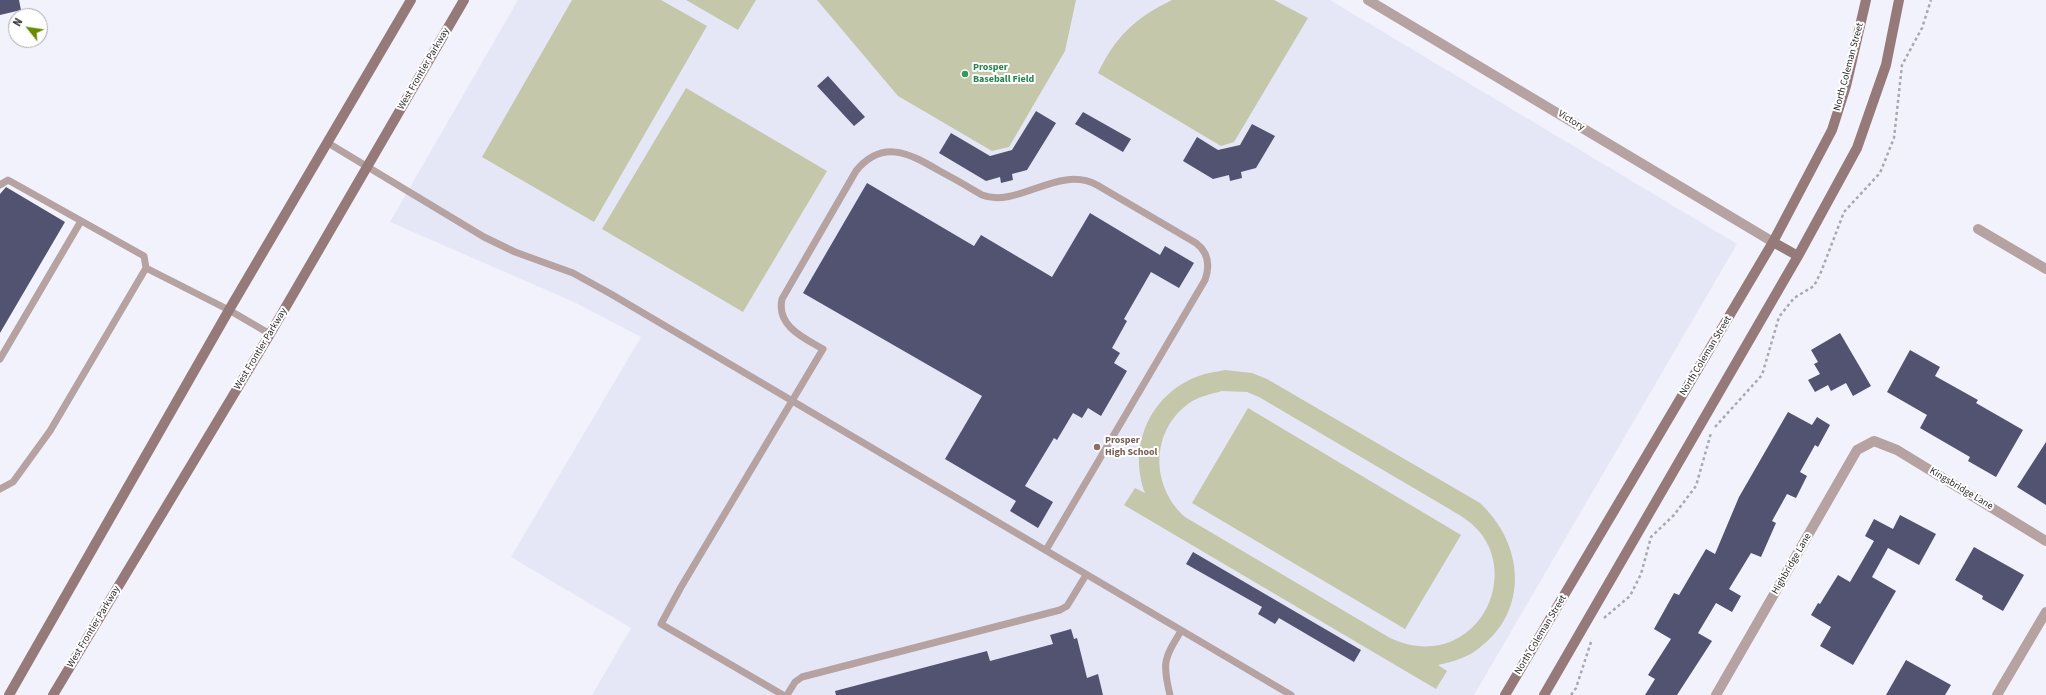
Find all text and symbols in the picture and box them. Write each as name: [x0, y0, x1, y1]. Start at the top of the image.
north arrow: [8, 8, 48, 48]
text: N: [10, 15, 26, 29]
street label: North Coleman Street: [1831, 22, 1867, 112]
street label: West Frontier Parkway: [396, 26, 452, 112]
place label: Prosper Baseball Field: [973, 62, 1034, 86]
marker: Prosper Baseball Field: [960, 69, 970, 79]
street label: Victory: [1555, 108, 1587, 134]
street label: West Frontier Parkway: [232, 306, 290, 392]
street label: North Coleman Street: [1678, 314, 1734, 398]
place label: Prosper High School: [1105, 435, 1157, 458]
marker: Prosper High School: [1092, 442, 1102, 452]
street label: Kingsbridge Lane: [1927, 465, 1995, 513]
street label: Highbridge Lane: [1770, 531, 1814, 597]
street label: West Frontier Parkway: [65, 584, 123, 670]
street label: North Coleman Street: [1513, 593, 1569, 677]

